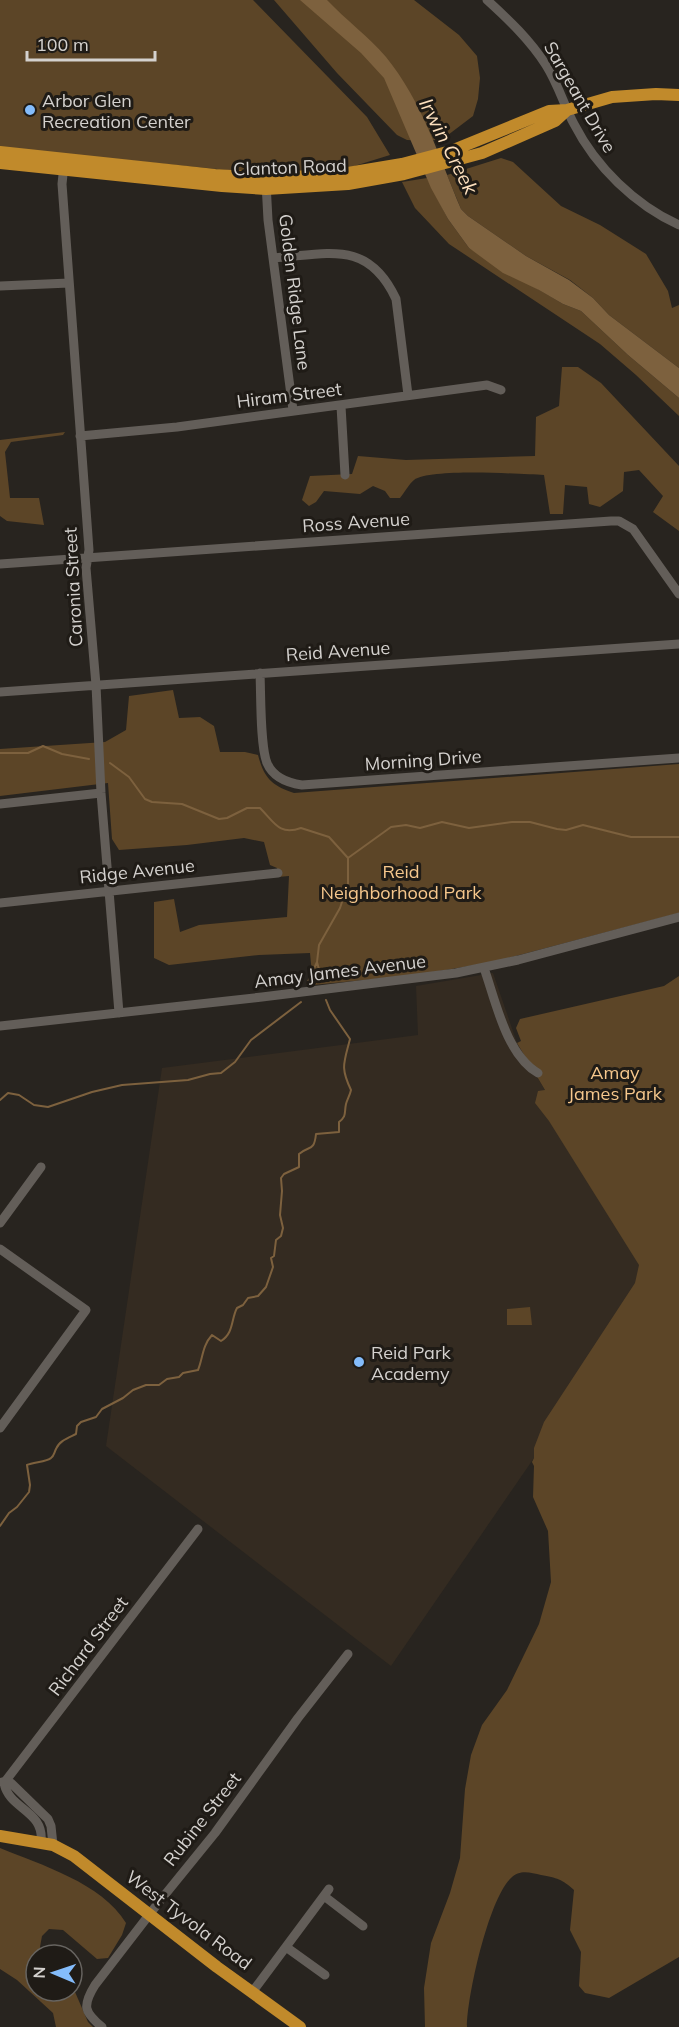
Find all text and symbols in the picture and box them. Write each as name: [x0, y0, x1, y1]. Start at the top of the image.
scale bar: [27, 24, 154, 62]
text: 100 m: [36, 33, 89, 56]
street label: Sargeant Drive: [539, 37, 621, 157]
place label: Arbor Glen Recreation Center: [42, 89, 191, 133]
water label: Irwin Creek: [414, 94, 484, 199]
marker: Arbor Glen Recreation Center: [23, 103, 37, 117]
street label: Clanton Road: [233, 154, 347, 180]
street label: Golden Ridge Lane: [274, 212, 316, 372]
street label: Hiram Street: [235, 377, 343, 413]
street label: Ross Avenue: [301, 507, 411, 537]
street label: Caronia Street: [58, 527, 88, 647]
street label: Reid Avenue: [285, 636, 391, 666]
street label: Morning Drive: [364, 744, 482, 776]
street label: Ridge Avenue: [78, 854, 196, 888]
park label: Reid Neighborhood Park: [320, 860, 482, 904]
street label: Amay James Avenue: [253, 949, 427, 993]
park label: Amay James Park: [568, 1061, 663, 1105]
place label: Reid Park Academy: [371, 1341, 451, 1385]
marker: Reid Park Academy: [352, 1355, 366, 1369]
street label: Richard Street: [43, 1592, 133, 1700]
street label: Rubine Street: [158, 1767, 246, 1871]
street label: West Tyvola Road: [122, 1865, 256, 1975]
north arrow: [24, 1943, 84, 2003]
text: N: [29, 1966, 49, 1979]

